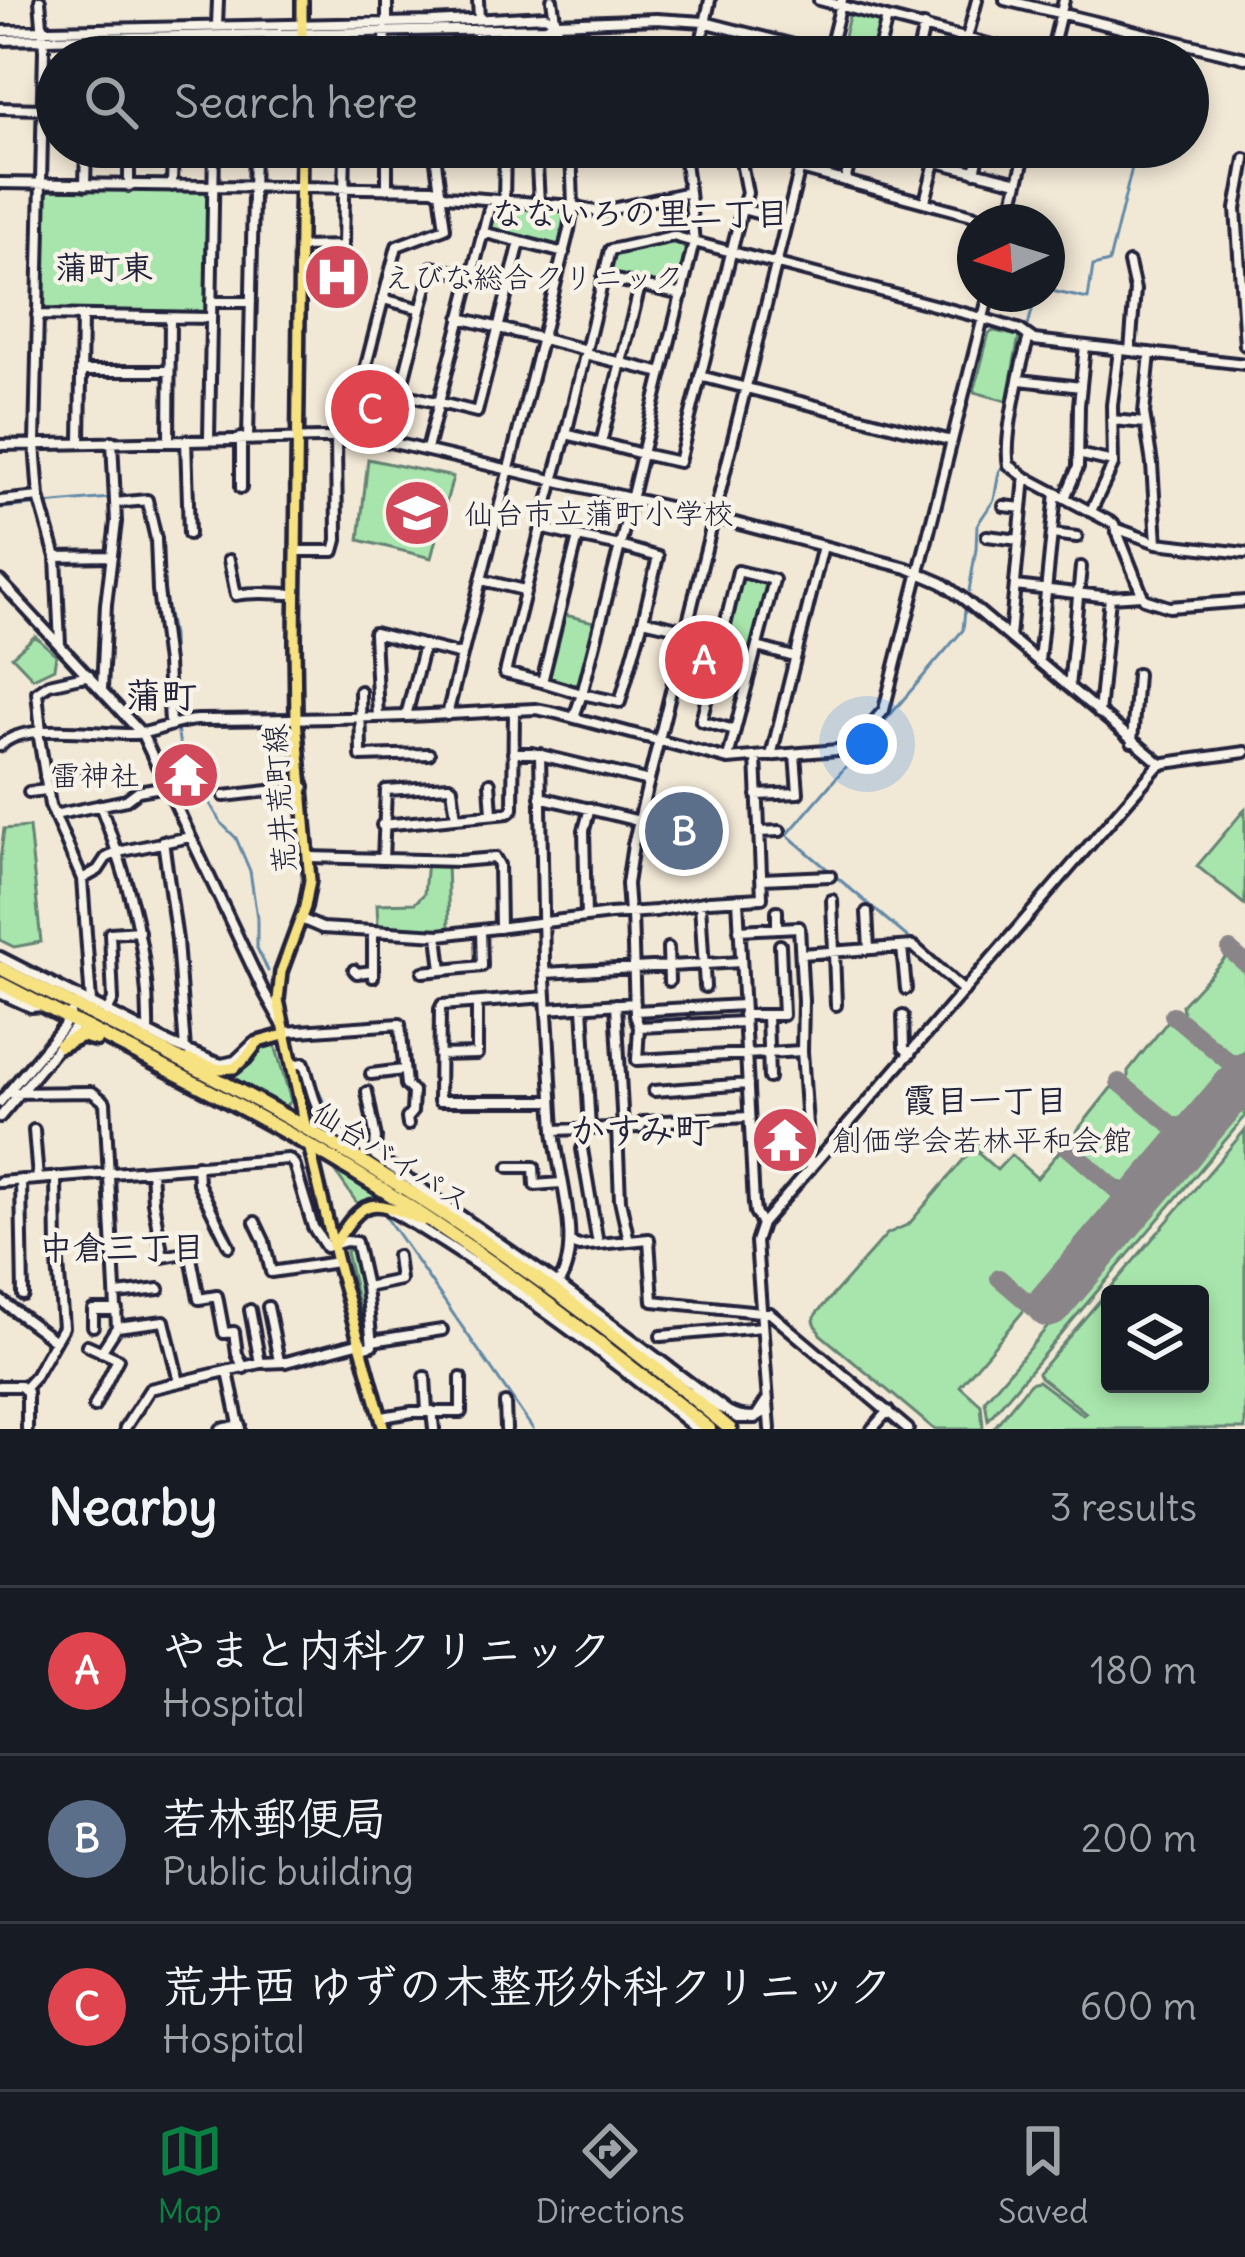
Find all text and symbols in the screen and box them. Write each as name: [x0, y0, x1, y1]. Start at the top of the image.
search box: [36, 36, 1209, 168]
icon: search: [78, 69, 144, 135]
text: Search here: [174, 74, 418, 130]
district label: なないろの里二丁目: [492, 192, 789, 234]
north arrow: [957, 204, 1065, 312]
hospital icon: えびな総合クリニック: [302, 242, 372, 312]
district label: 蒲町東: [55, 246, 154, 288]
place label: えびな総合クリニック: [384, 258, 683, 296]
pin: C: [331, 364, 409, 454]
school or university icon: 仙台市立蒲町小学校: [382, 478, 452, 548]
place label: 仙台市立蒲町小学校: [464, 494, 734, 532]
pin: A: [665, 615, 743, 705]
district label: 蒲町: [125, 673, 197, 718]
your location: [837, 714, 897, 774]
street label: 荒井荒町線: [255, 723, 303, 875]
temple icon: 雷神社: [151, 740, 221, 810]
place label: 雷神社: [50, 756, 140, 794]
pin: B: [645, 786, 723, 876]
district label: 霞目一丁目: [903, 1079, 1068, 1121]
street label: 仙台バイパス: [306, 1092, 478, 1220]
temple icon: 創価学会若林平和会館: [750, 1105, 820, 1175]
district label: かすみ町: [569, 1108, 711, 1153]
place label: 創価学会若林平和会館: [832, 1121, 1132, 1159]
district label: 中倉三丁目: [40, 1226, 205, 1268]
map controls: [1101, 1285, 1209, 1393]
button: layers: [1101, 1285, 1209, 1393]
text: Nearby: [48, 1475, 217, 1539]
text: 3 results: [1050, 1483, 1197, 1532]
text: やまと内科クリニック: [162, 1622, 612, 1678]
text: A: [74, 1646, 100, 1695]
text: 180 m: [1090, 1646, 1197, 1695]
text: Hospital: [162, 1679, 305, 1728]
text: 若林郵便局: [162, 1790, 387, 1846]
text: B: [74, 1814, 100, 1863]
text: 200 m: [1081, 1814, 1197, 1863]
text: Public building: [162, 1847, 414, 1896]
text: 荒井西 ゆずの木整形外科クリニック: [162, 1958, 893, 2014]
text: C: [74, 1982, 100, 2031]
text: 600 m: [1080, 1982, 1197, 2031]
text: Hospital: [162, 2015, 305, 2064]
tab: Map: [157, 2118, 223, 2232]
tab: Directions: [536, 2118, 685, 2232]
tab: Saved: [998, 2118, 1088, 2232]

